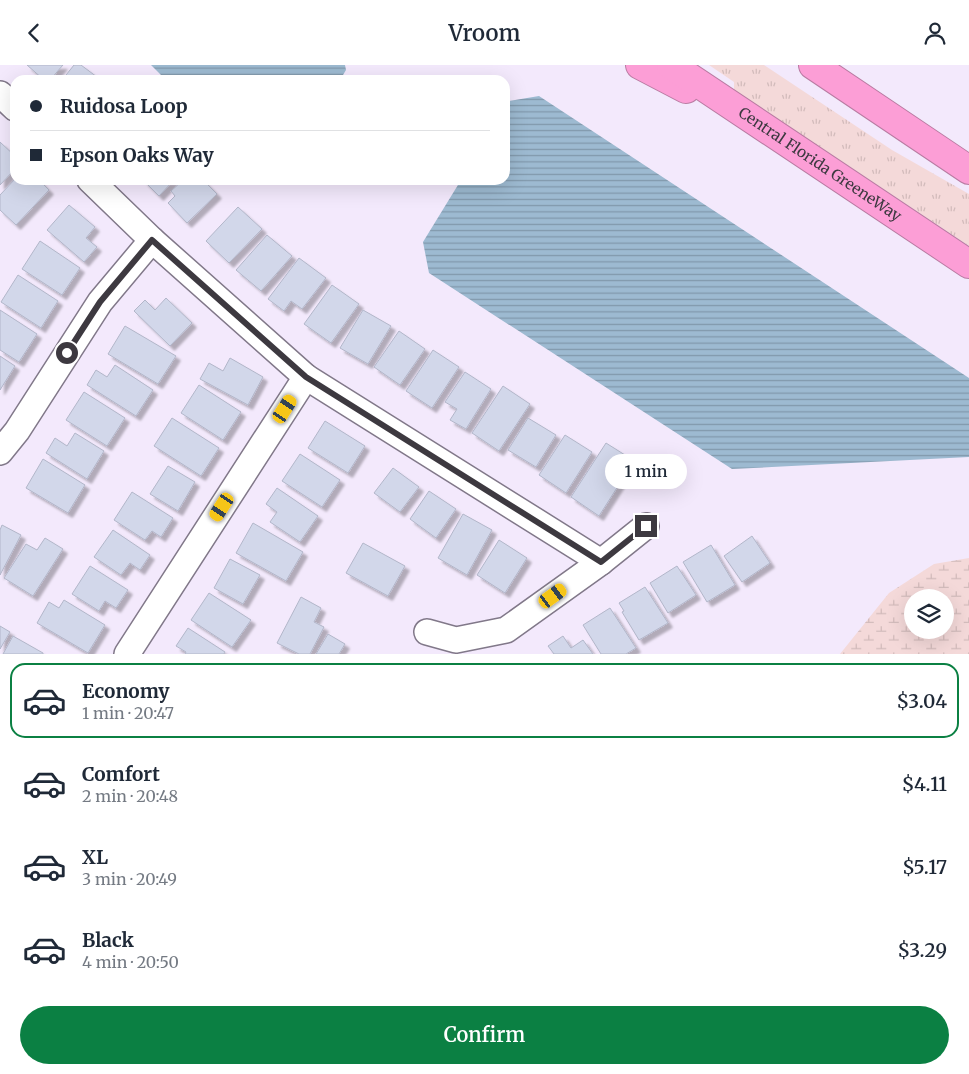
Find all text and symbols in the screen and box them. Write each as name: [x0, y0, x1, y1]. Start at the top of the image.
icon: back: [20, 19, 48, 47]
text: Vroom: [449, 19, 520, 47]
icon: person: [921, 19, 949, 47]
text: Ruidosa Loop: [60, 94, 188, 118]
street label: Central Florida GreeneWay: [735, 103, 905, 225]
text: Epson Oaks Way: [60, 143, 214, 167]
route start: [56, 342, 78, 364]
car: [270, 392, 299, 426]
callout: 1 min: [605, 453, 687, 489]
text: 1 min: [624, 461, 668, 481]
car: [207, 490, 236, 524]
route end: [635, 515, 657, 537]
car: [536, 581, 569, 611]
map controls: [904, 589, 954, 639]
button: layers: [904, 589, 954, 639]
icon: car: [22, 678, 67, 723]
text: Economy: [82, 679, 170, 703]
text: $3.04: [897, 689, 947, 713]
text: 1 min · 20:47: [82, 703, 174, 723]
icon: car: [22, 761, 67, 806]
text: Comfort: [82, 762, 160, 786]
text: $4.11: [902, 772, 947, 796]
text: 2 min · 20:48: [82, 786, 178, 806]
icon: car: [22, 844, 67, 889]
text: XL: [82, 845, 108, 869]
text: $5.17: [902, 855, 947, 879]
text: 3 min · 20:49: [82, 869, 177, 889]
icon: car: [22, 927, 67, 972]
text: Black: [82, 928, 134, 952]
text: $3.29: [897, 938, 947, 962]
text: 4 min · 20:50: [82, 952, 179, 972]
button: Confirm: [20, 1006, 949, 1064]

